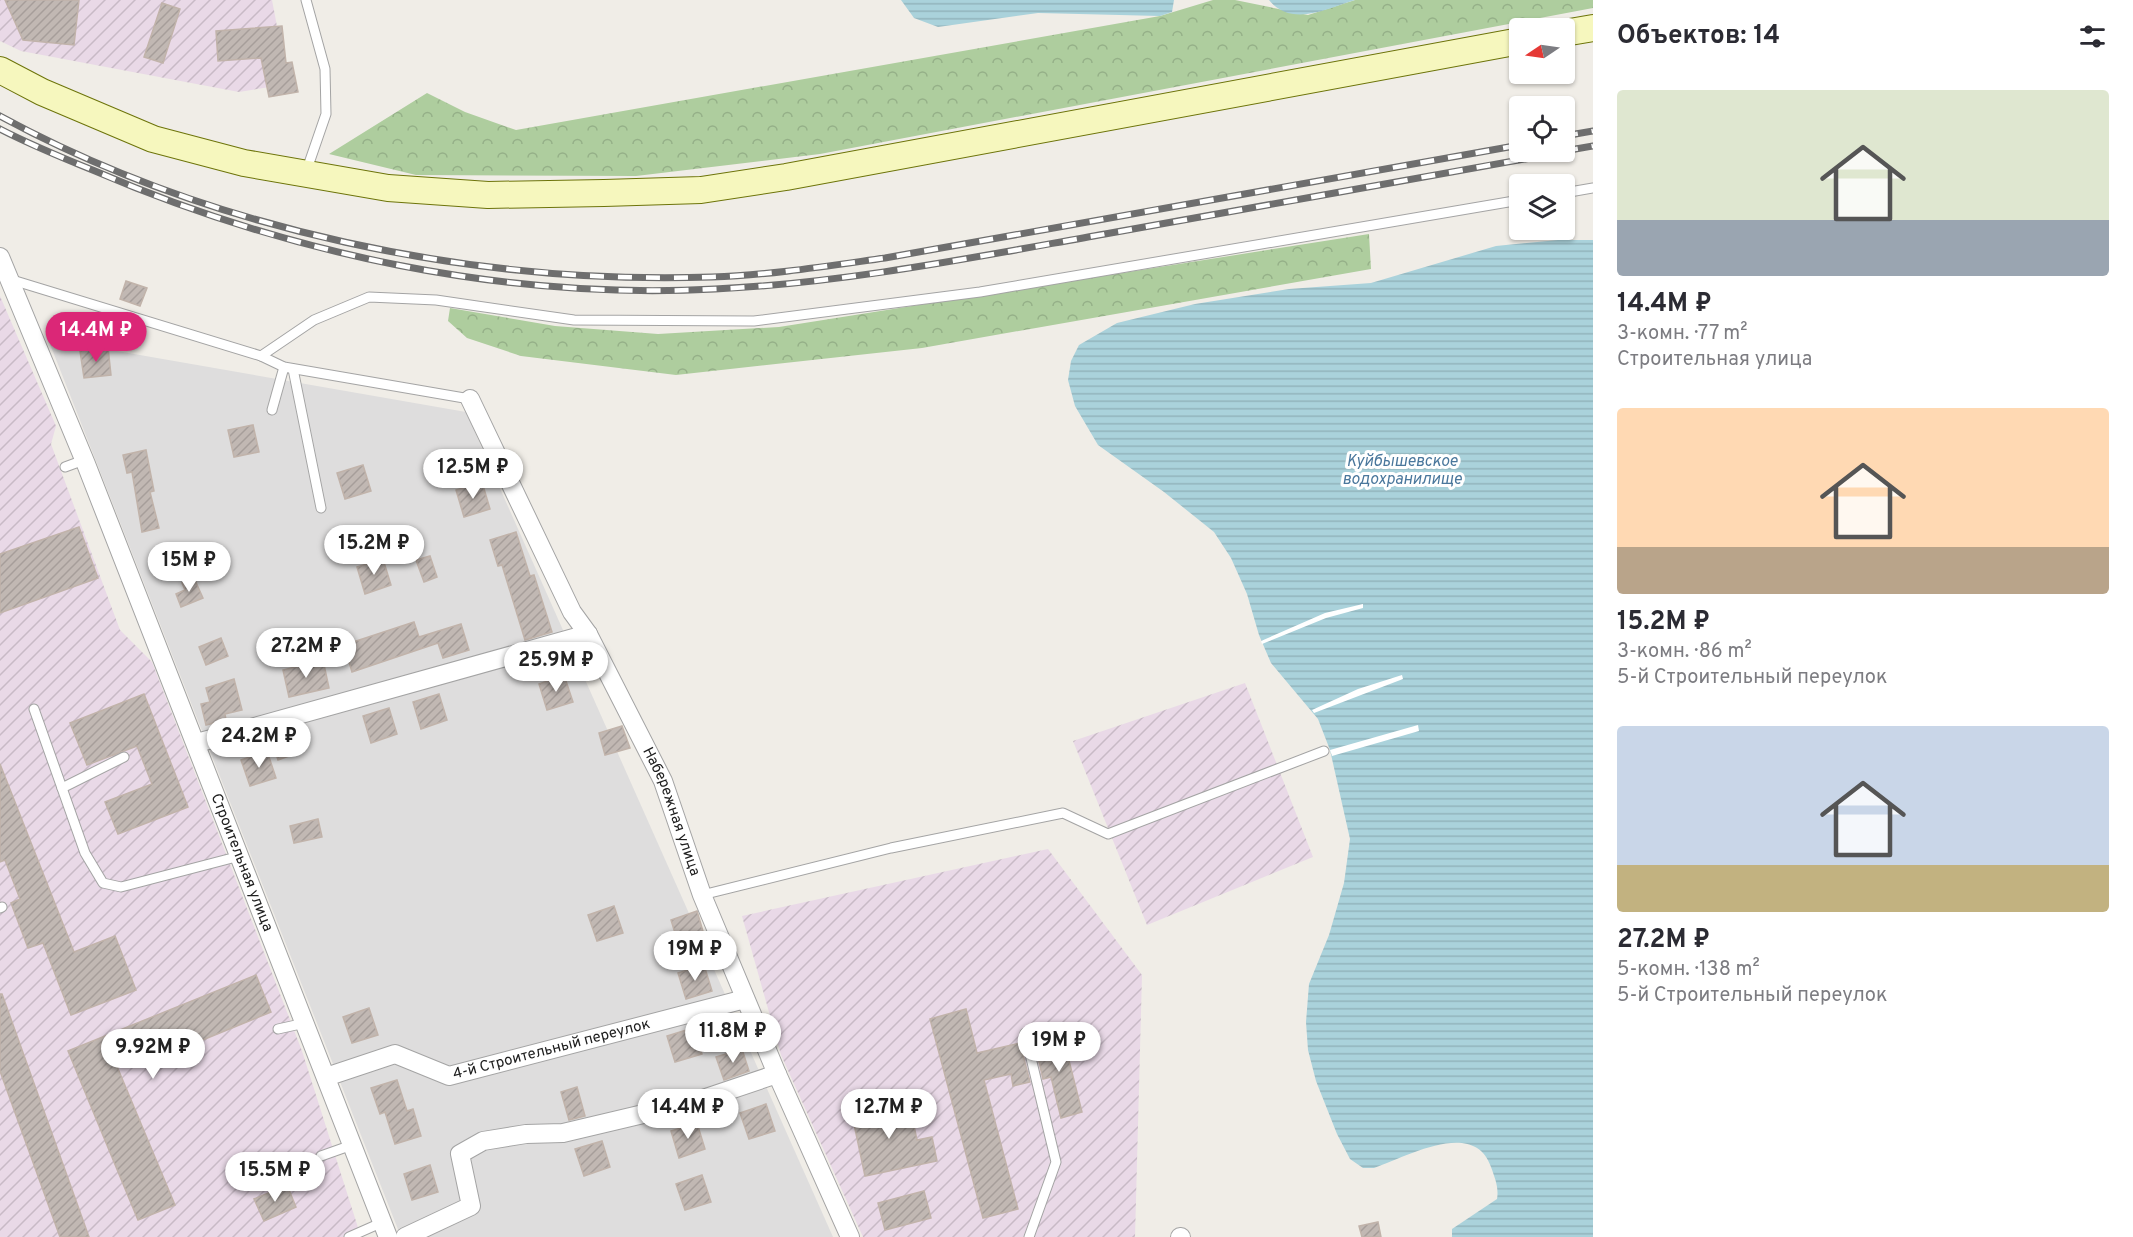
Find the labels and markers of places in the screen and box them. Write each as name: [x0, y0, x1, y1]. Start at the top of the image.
pin: 14.4M ₽: [41, 312, 151, 363]
pin: 12.5M ₽: [418, 449, 528, 500]
pin: 15.2M ₽: [319, 525, 429, 576]
pin: 15M ₽: [147, 542, 231, 593]
pin: 27.2M ₽: [251, 628, 361, 679]
pin: 25.9M ₽: [501, 642, 611, 693]
pin: 24.2M ₽: [204, 718, 314, 769]
pin: 19M ₽: [653, 931, 737, 982]
pin: 11.8M ₽: [678, 1013, 788, 1064]
pin: 19M ₽: [1017, 1022, 1101, 1073]
pin: 9.92M ₽: [98, 1029, 208, 1080]
pin: 14.4M ₽: [633, 1089, 743, 1140]
pin: 12.7M ₽: [834, 1089, 944, 1140]
pin: 15.5M ₽: [220, 1152, 330, 1203]

